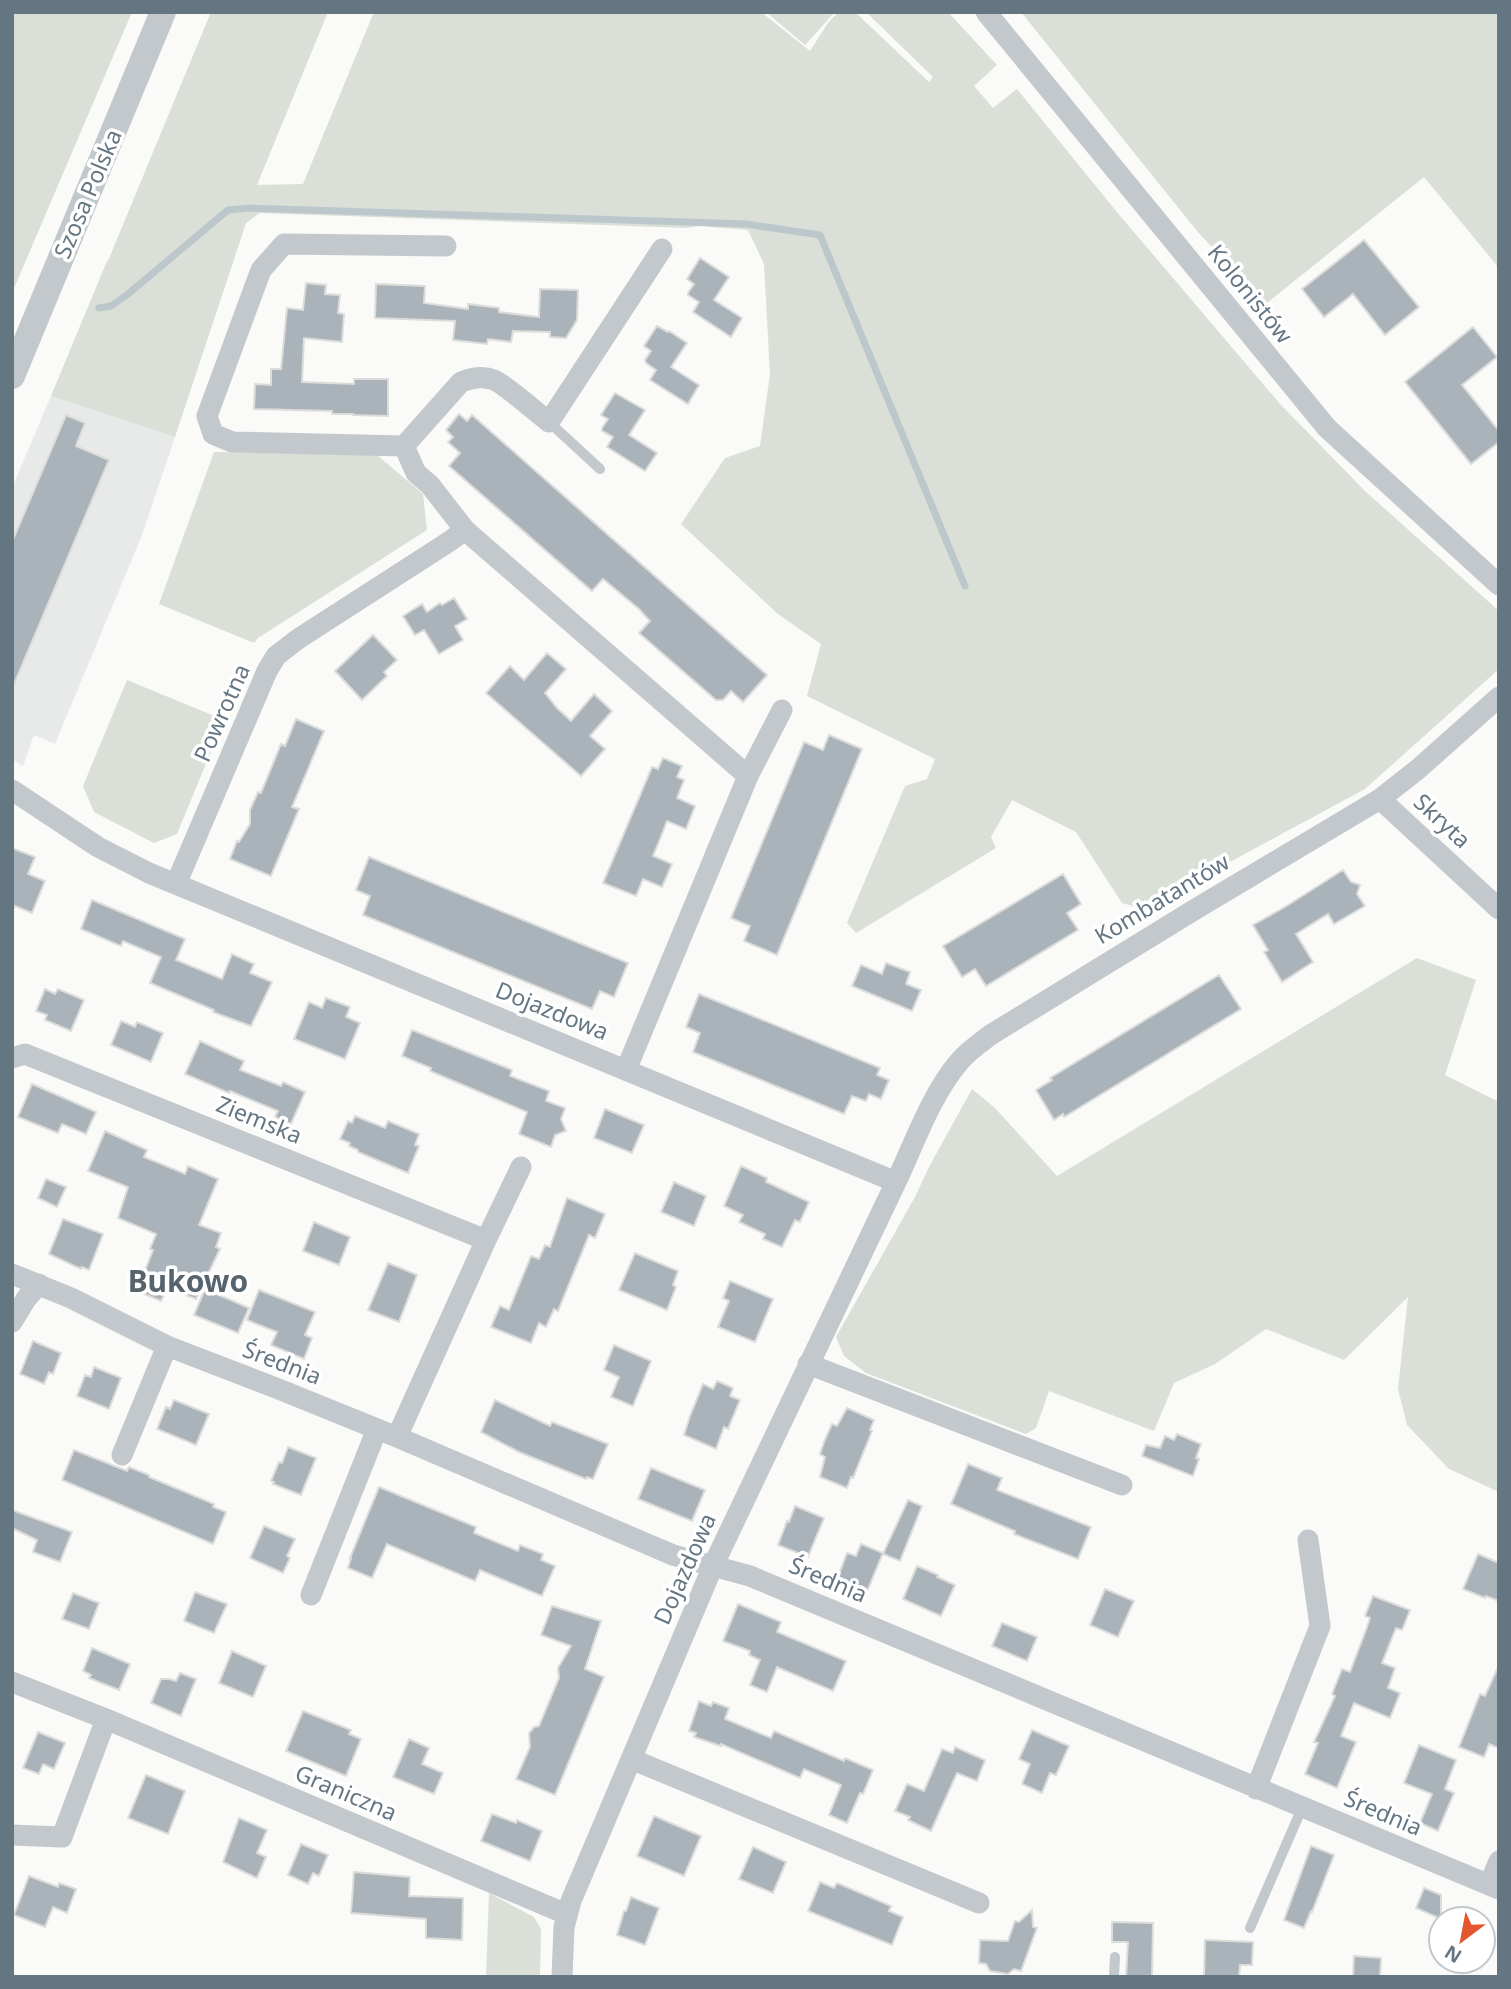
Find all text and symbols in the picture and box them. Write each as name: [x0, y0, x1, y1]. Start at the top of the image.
street label: Szosa Polska: [46, 124, 129, 263]
street label: Kolonistów: [1201, 237, 1301, 350]
street label: Powrotna: [185, 659, 257, 767]
street label: Skryta: [1407, 786, 1478, 855]
street label: Kombatantów: [1088, 845, 1235, 951]
street label: Dojazdowa: [491, 973, 614, 1047]
street label: Ziemska: [212, 1087, 307, 1151]
district label: Bukowo: [128, 1260, 248, 1301]
street label: Średnia: [238, 1332, 326, 1392]
street label: Dojazdowa: [645, 1508, 723, 1629]
street label: Średnia: [784, 1548, 872, 1610]
street label: Graniczna: [291, 1756, 402, 1828]
street label: Średnia: [1339, 1781, 1427, 1843]
north arrow: [1427, 1905, 1497, 1975]
text: N: [1440, 1939, 1466, 1970]

